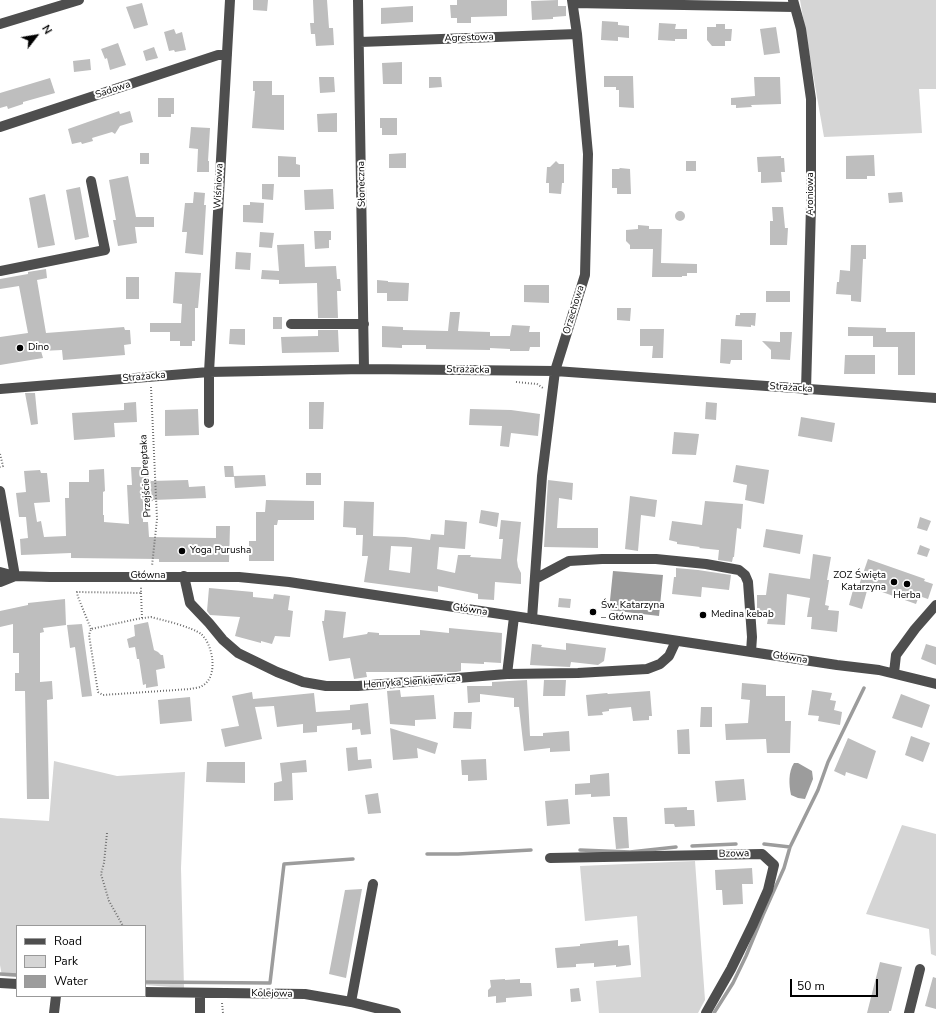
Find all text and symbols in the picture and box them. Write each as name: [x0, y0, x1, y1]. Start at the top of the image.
north arrow: [16, 16, 56, 56]
text: N: [38, 22, 55, 37]
street label: Agrestowa: [444, 31, 494, 45]
street label: Sadowa: [94, 79, 132, 101]
street label: Słoneczna: [356, 161, 368, 207]
street label: Wiśniowa: [212, 163, 226, 209]
street label: Aroniowa: [805, 172, 817, 216]
street label: Orzechowa: [561, 284, 587, 336]
place label: Dino: [28, 342, 49, 354]
marker: Dino: [15, 343, 25, 353]
street label: Strażacka: [446, 364, 490, 376]
street label: Strażacka: [122, 369, 166, 385]
street label: Strażacka: [769, 381, 813, 395]
street label: Przejście Dreptaka: [138, 434, 154, 518]
place label: Yoga Purusha: [190, 545, 251, 557]
marker: Yoga Purusha: [177, 546, 187, 556]
street label: Główna: [130, 570, 166, 582]
place label: ZOZ Święta Katarzyna: [833, 570, 886, 594]
marker: ZOZ Święta Katarzyna: [889, 577, 899, 587]
marker: Herba: [902, 579, 912, 589]
place label: Herba: [893, 590, 921, 602]
place label: Św. Katarzyna – Główna: [601, 600, 664, 624]
street label: Główna: [452, 601, 488, 619]
marker: Św. Katarzyna – Główna: [588, 607, 598, 617]
place label: Medina kebab: [711, 609, 774, 621]
marker: Medina kebab: [698, 610, 708, 620]
street label: Główna: [772, 649, 808, 667]
street label: Henryka Sienkiewicza: [363, 673, 461, 691]
street label: Bzowa: [719, 848, 749, 860]
legend: [16, 925, 146, 997]
text: Road: [54, 933, 82, 949]
text: Park: [54, 953, 78, 969]
scale bar: [792, 971, 880, 997]
text: Water: [54, 973, 88, 989]
text: 50 m: [797, 978, 825, 994]
street label: Kolejowa: [251, 988, 293, 1000]

